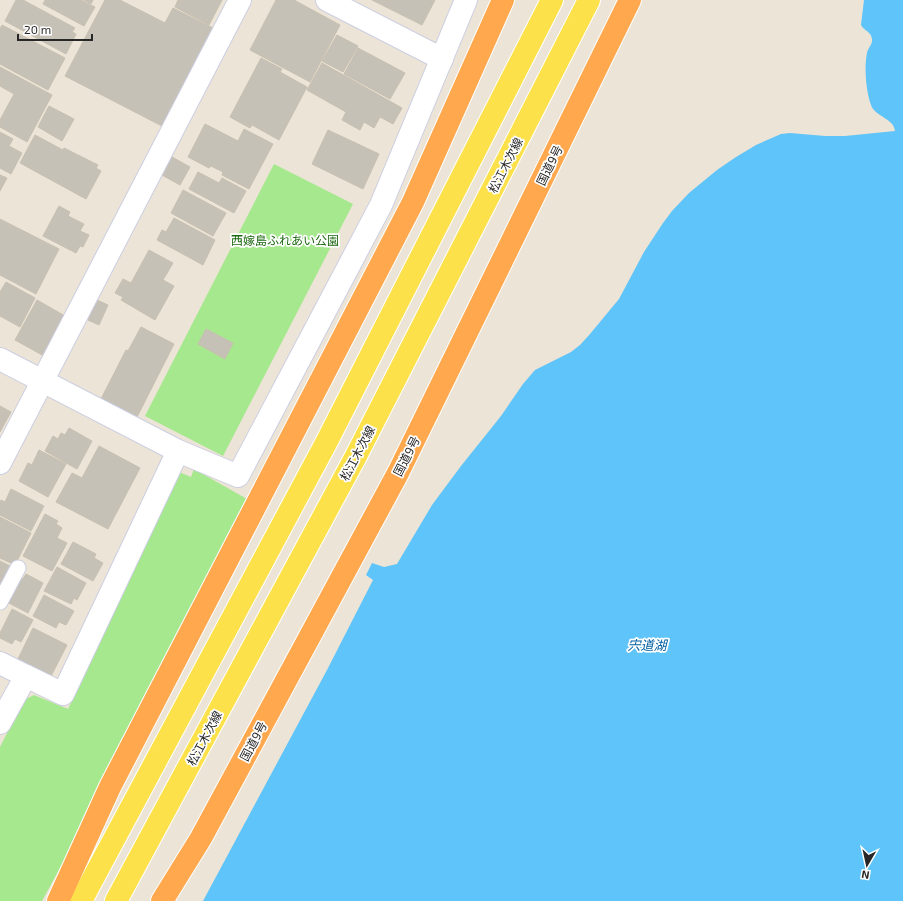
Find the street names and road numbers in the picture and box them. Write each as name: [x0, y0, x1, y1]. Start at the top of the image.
street label: 松江木次線: [485, 135, 525, 195]
street label: 国道9号: [533, 143, 565, 187]
street label: 松江木次線: [337, 423, 377, 483]
street label: 国道9号: [390, 434, 422, 478]
street label: 松江木次線: [184, 708, 224, 768]
street label: 国道9号: [237, 719, 269, 763]

